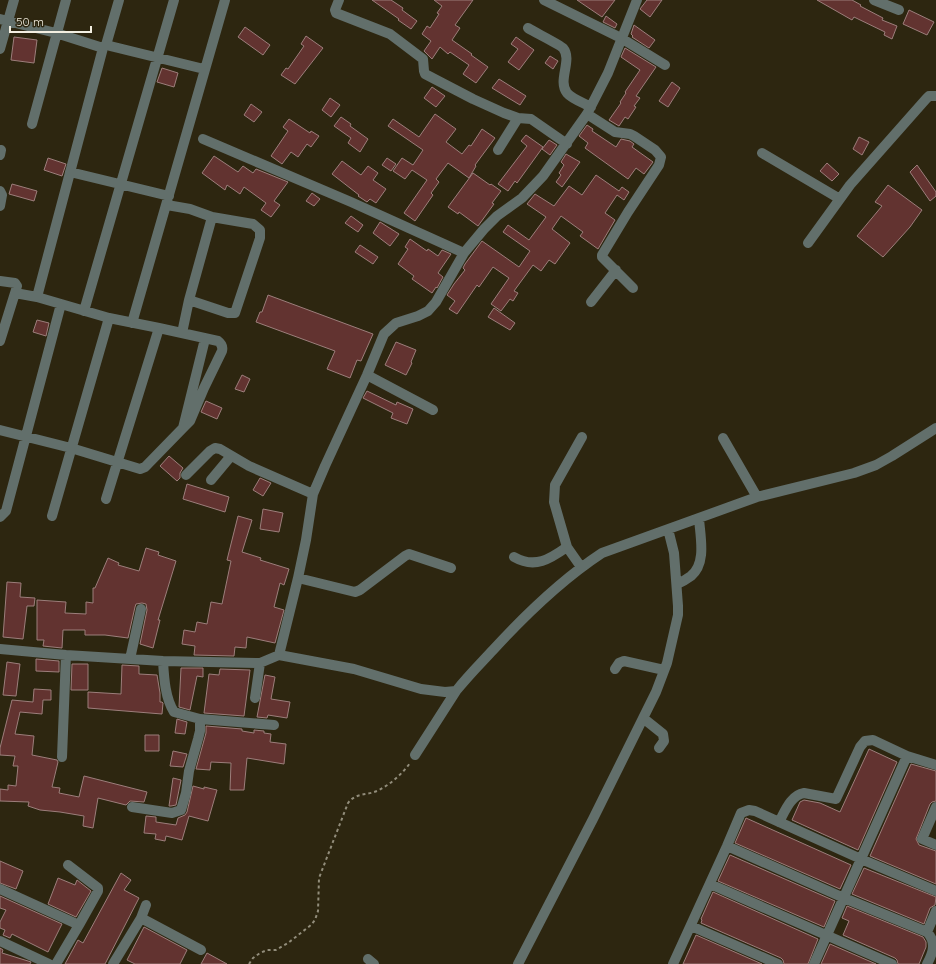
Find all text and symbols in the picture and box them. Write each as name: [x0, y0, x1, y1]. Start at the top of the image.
scale bar: [10, 8, 91, 34]
text: 50 m: [16, 14, 44, 29]

